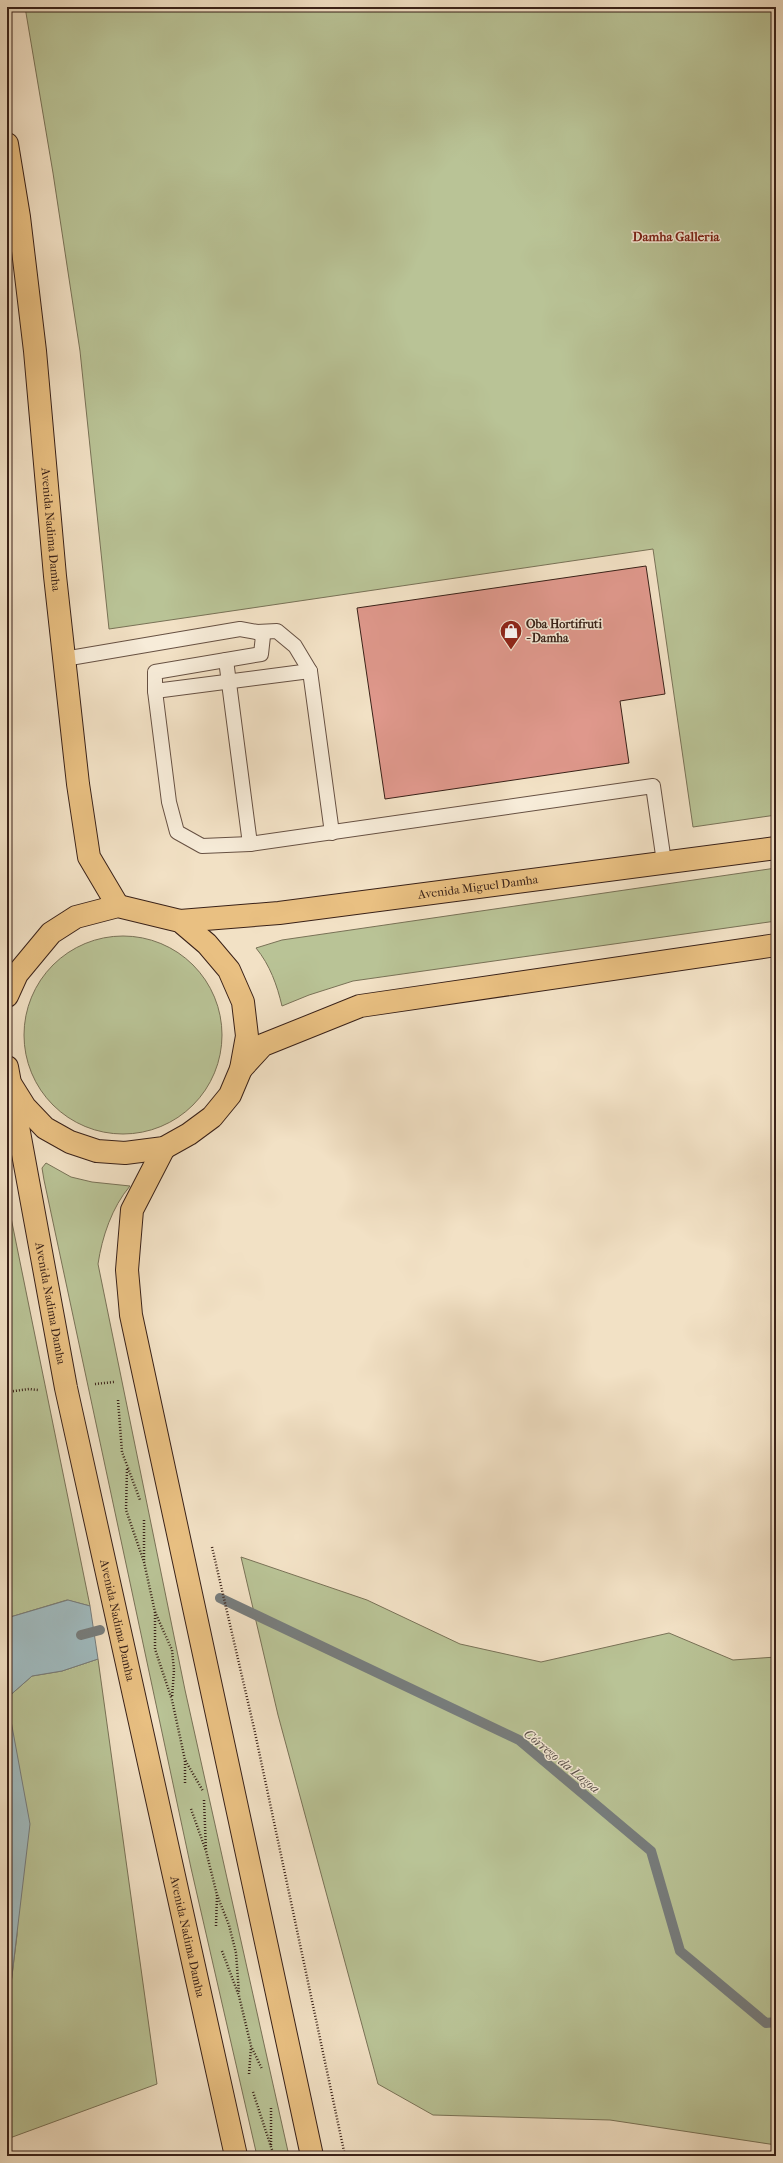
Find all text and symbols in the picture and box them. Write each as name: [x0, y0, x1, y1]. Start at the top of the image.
district label: Damha Galleria: [633, 229, 720, 244]
street label: Avenida Nadima Damha: [38, 466, 64, 592]
place label: Oba Hortifruti - Damha: [526, 617, 602, 645]
shop icon: Oba Hortifruti - Damha: [498, 618, 524, 651]
street label: Avenida Miguel Damha: [416, 872, 539, 902]
street label: Avenida Nadima Damha: [32, 1240, 69, 1366]
street label: Avenida Nadima Damha: [97, 1557, 138, 1683]
water label: Córrego da Lagoa: [521, 1726, 603, 1796]
street label: Avenida Nadima Damha: [167, 1874, 208, 1999]

